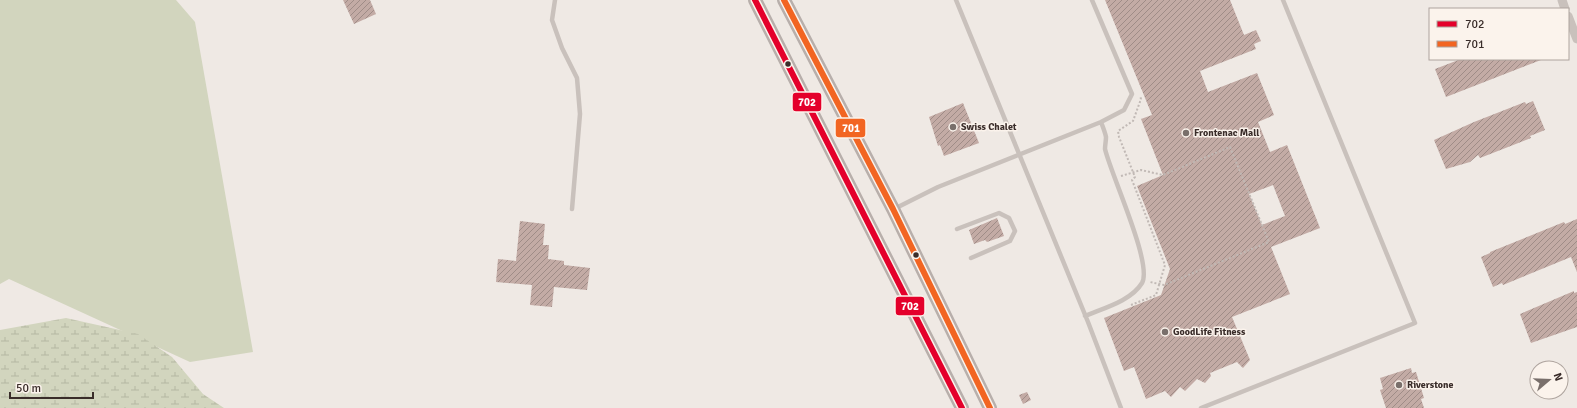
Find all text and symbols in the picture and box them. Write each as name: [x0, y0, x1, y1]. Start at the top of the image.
legend: [1429, 8, 1569, 60]
text: 702: [1465, 17, 1484, 32]
text: 701: [1465, 37, 1484, 52]
unlabelled marker: [783, 59, 793, 69]
line badge: 702: [792, 92, 822, 112]
text: 702: [798, 96, 816, 109]
line badge: 701: [835, 118, 866, 138]
place label: Swiss Chalet: [961, 121, 1017, 133]
text: 701: [842, 122, 860, 135]
marker: Swiss Chalet: [948, 122, 958, 132]
place label: Frontenac Mall: [1194, 127, 1259, 139]
marker: Frontenac Mall: [1181, 128, 1191, 138]
unlabelled marker: [911, 250, 921, 260]
line badge: 702: [895, 296, 925, 316]
text: 702: [901, 300, 919, 313]
place label: GoodLife Fitness: [1173, 326, 1246, 338]
marker: GoodLife Fitness: [1160, 327, 1170, 337]
north arrow: [1529, 360, 1569, 400]
text: N: [1551, 371, 1565, 383]
scale bar: [10, 374, 93, 400]
place label: Riverstone: [1407, 379, 1453, 391]
marker: Riverstone: [1394, 380, 1404, 390]
text: 50 m: [16, 381, 41, 396]

